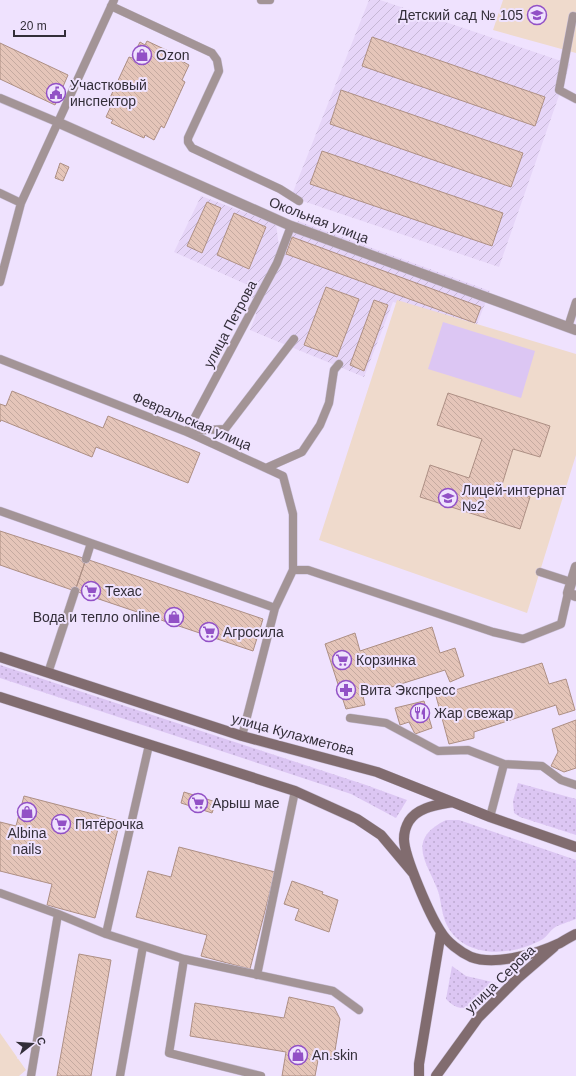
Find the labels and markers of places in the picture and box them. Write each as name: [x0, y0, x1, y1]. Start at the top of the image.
school or university icon: Детский сад № 105: [526, 4, 548, 26]
place label: Детский сад № 105: [398, 7, 523, 23]
shop icon: Ozon: [131, 44, 153, 66]
place label: Ozon: [156, 47, 189, 63]
place label: Участковый инспектор: [70, 77, 147, 109]
public building icon: Участковый инспектор: [45, 82, 67, 104]
place label: Лицей-интернат №2: [462, 482, 567, 514]
school or university icon: Лицей-интернат №2: [437, 487, 459, 509]
supermarket icon: Техас: [80, 580, 102, 602]
place label: Техас: [105, 583, 142, 599]
shop icon: Вода и тепло online: [163, 606, 185, 628]
place label: Вода и тепло online: [33, 609, 160, 625]
supermarket icon: Агросила: [198, 621, 220, 643]
place label: Агросила: [223, 624, 284, 640]
supermarket icon: Корзинка: [331, 649, 353, 671]
place label: Корзинка: [356, 652, 416, 668]
pharmacy icon: Вита Экспресс: [335, 679, 357, 701]
place label: Вита Экспресс: [360, 682, 456, 698]
restaurant icon: Жар свежар: [409, 702, 431, 724]
place label: Жар свежар: [434, 705, 514, 721]
supermarket icon: Арыш мае: [187, 792, 209, 814]
place label: Арыш мае: [212, 795, 280, 811]
shop icon: Albina nails: [16, 801, 38, 823]
supermarket icon: Пятёрочка: [50, 813, 72, 835]
place label: Пятёрочка: [75, 816, 144, 832]
place label: Albina nails: [8, 825, 47, 857]
shop icon: An.skin: [287, 1044, 309, 1066]
place label: An.skin: [312, 1047, 358, 1063]

